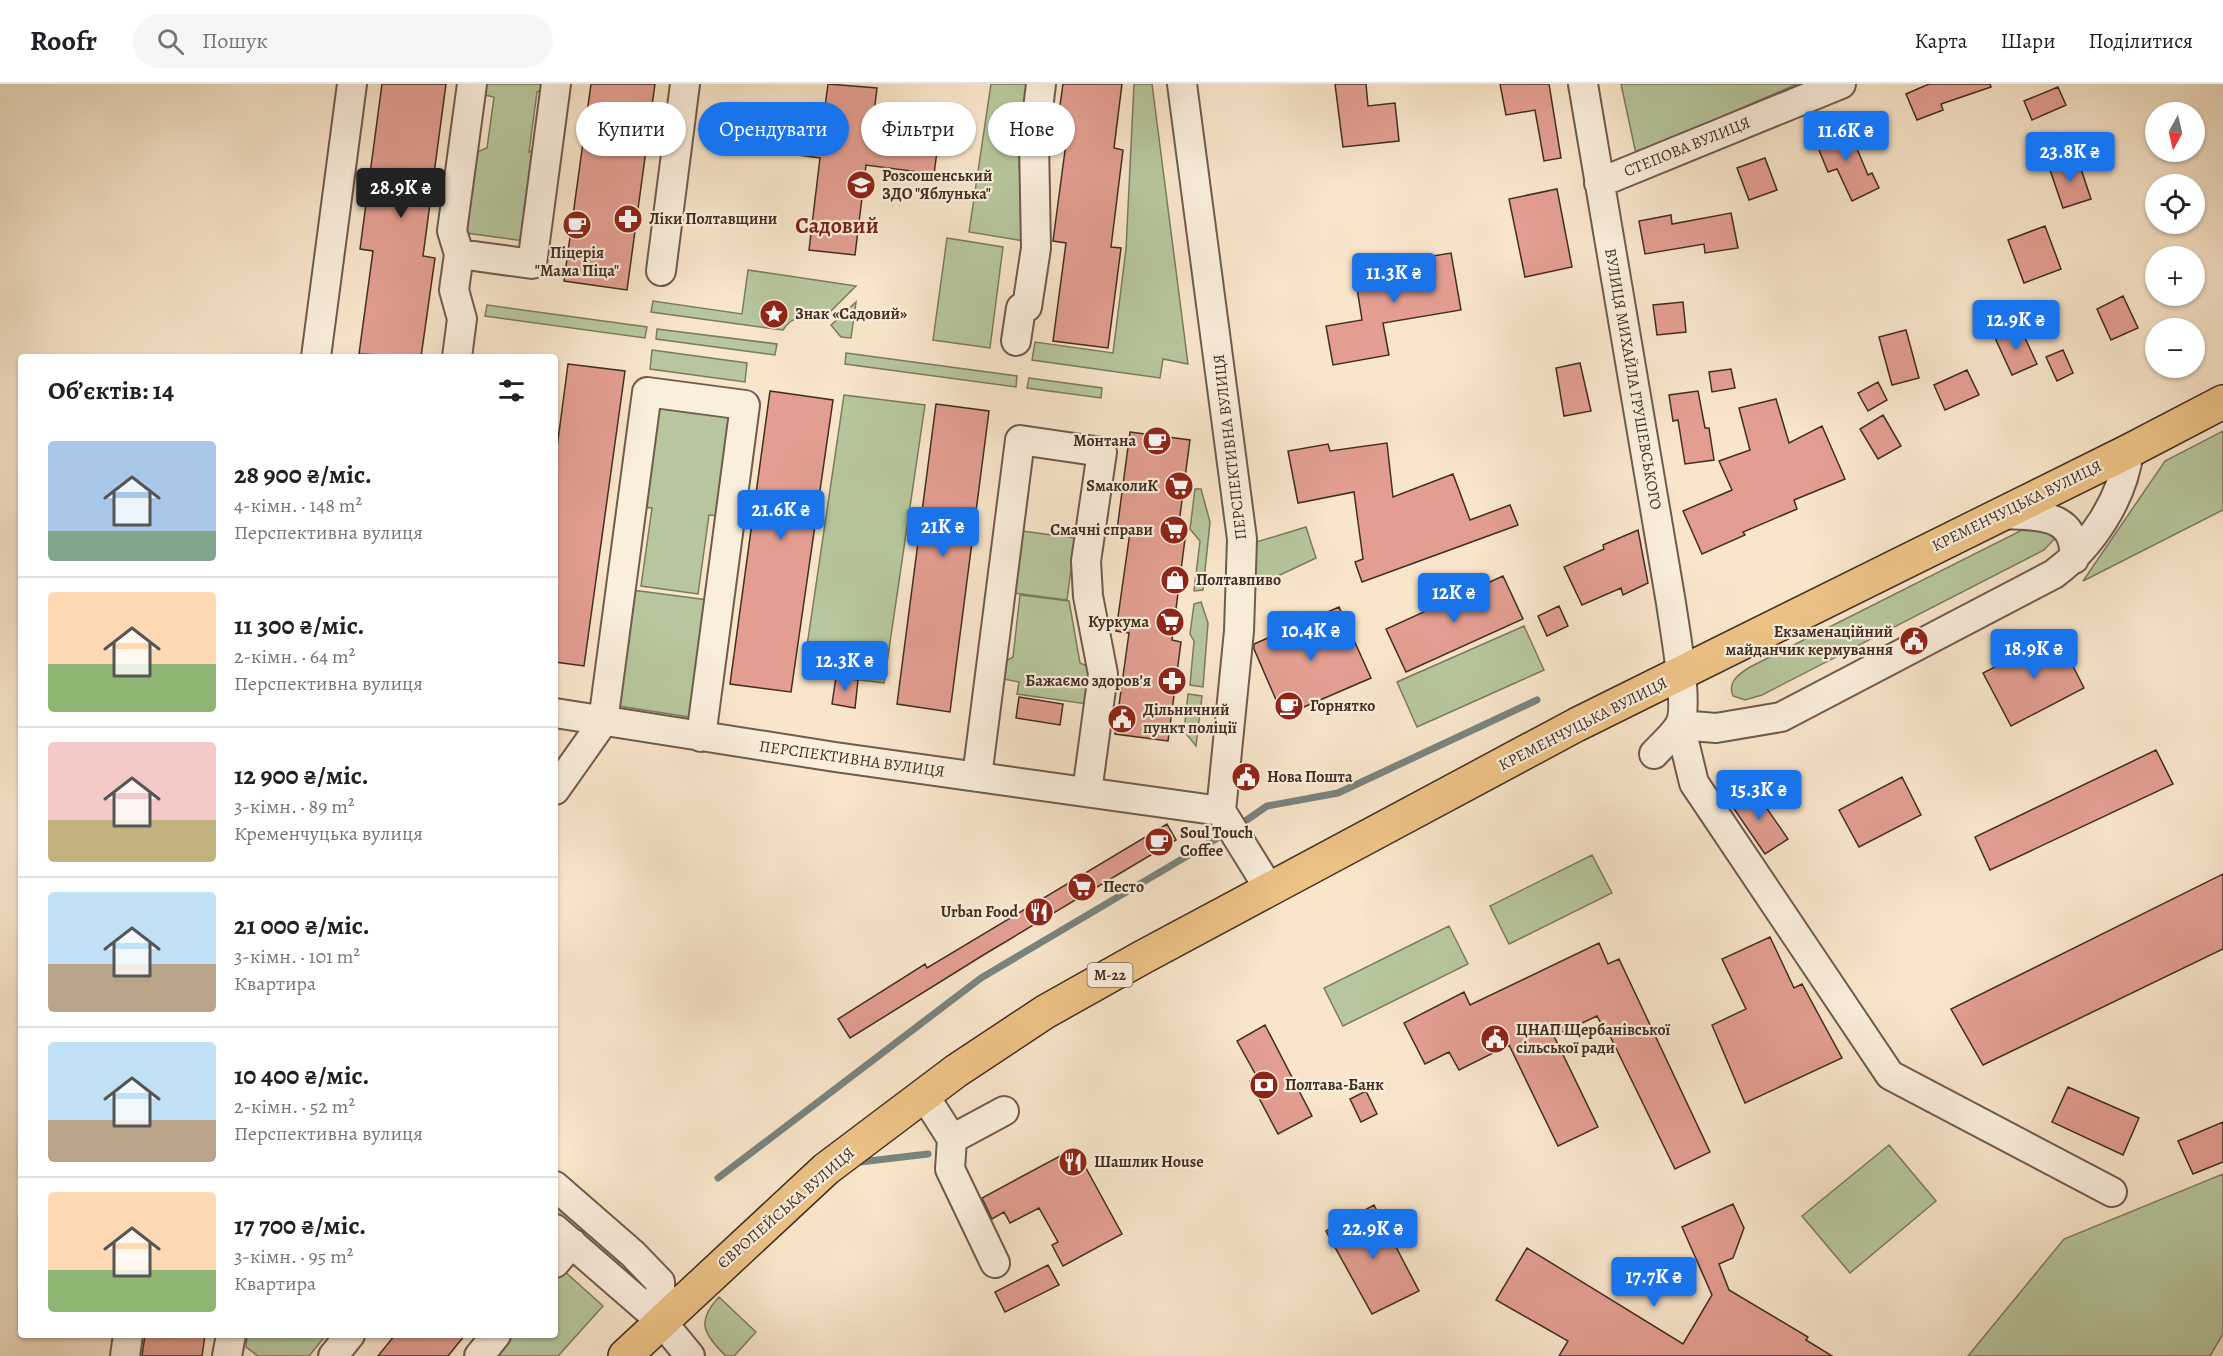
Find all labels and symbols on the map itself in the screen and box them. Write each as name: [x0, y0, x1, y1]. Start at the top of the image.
north arrow: [2145, 102, 2205, 162]
pin: 11.6K ₴: [1791, 111, 1901, 162]
street label: СТЕПОВА ВУЛИЦЯ: [1621, 112, 1754, 182]
pin: 23.8K ₴: [2015, 132, 2125, 183]
place label: Розсошенський ЗДО "Яблунька": [882, 165, 992, 205]
pin: 28.9K ₴: [346, 168, 456, 219]
school or university icon: Розсошенський ЗДО "Яблунька": [845, 169, 877, 201]
pharmacy icon: Ліки Полтавщини: [612, 203, 644, 235]
place label: Ліки Полтавщини: [649, 208, 777, 230]
cafe icon: Піцерія "Мама Піца": [561, 209, 593, 241]
district label: Садовий: [795, 211, 879, 241]
place label: Піцерія "Мама Піца": [535, 242, 619, 282]
street label: ВУЛИЦЯ МИХАЙЛА ГРУШЕВСЬКОГО: [1599, 246, 1667, 512]
pin: 11.3K ₴: [1339, 253, 1449, 304]
place icon: Знак «Садовий»: [758, 298, 790, 330]
pin: 12.9K ₴: [1961, 300, 2071, 351]
place label: Знак «Садовий»: [795, 303, 907, 325]
street label: ПЕРСПЕКТИВНА ВУЛИЦЯ: [1208, 353, 1252, 541]
cafe icon: Монтана: [1141, 425, 1173, 457]
place label: Монтана: [1073, 430, 1136, 452]
street label: КРЕМЕНЧУЦЬКА ВУЛИЦЯ: [1928, 455, 2106, 557]
supermarket icon: SмаколиК: [1163, 470, 1195, 502]
place label: SмаколиК: [1086, 475, 1158, 497]
pin: 21.6K ₴: [726, 490, 836, 541]
pin: 21K ₴: [901, 507, 985, 558]
supermarket icon: Смачні справи: [1158, 514, 1190, 546]
place label: Смачні справи: [1050, 519, 1153, 541]
shop icon: Полтавпиво: [1159, 564, 1191, 596]
place label: Полтавпиво: [1196, 569, 1281, 591]
pin: 12K ₴: [1412, 573, 1496, 624]
supermarket icon: Куркума: [1154, 606, 1186, 638]
place label: Куркума: [1088, 611, 1149, 633]
pin: 10.4K ₴: [1256, 611, 1366, 662]
place label: Екзаменаційний майданчик кермування: [1726, 621, 1893, 661]
public building icon: Екзаменаційний майданчик кермування: [1898, 625, 1930, 657]
pin: 18.9K ₴: [1979, 629, 2089, 680]
pin: 12.3K ₴: [790, 641, 900, 692]
pharmacy icon: Бажаємо здоровʼя: [1156, 665, 1188, 697]
place label: Бажаємо здоровʼя: [1025, 670, 1151, 692]
street label: КРЕМЕНЧУЦЬКА ВУЛИЦЯ: [1495, 672, 1671, 776]
cafe icon: Горнятко: [1273, 690, 1305, 722]
place label: Горнятко: [1310, 695, 1375, 717]
place label: Дільничний пункт поліції: [1143, 699, 1237, 739]
public building icon: Дільничний пункт поліції: [1106, 703, 1138, 735]
street label: ПЕРСПЕКТИВНА ВУЛИЦЯ: [758, 735, 946, 783]
public building icon: Нова Пошта: [1230, 761, 1262, 793]
place label: Нова Пошта: [1267, 766, 1353, 788]
pin: 15.3K ₴: [1704, 770, 1814, 821]
place label: Soul Touch Coffee: [1180, 822, 1254, 862]
cafe icon: Soul Touch Coffee: [1143, 826, 1175, 858]
supermarket icon: Песто: [1066, 871, 1098, 903]
place label: Песто: [1103, 876, 1144, 898]
restaurant icon: Urban Food: [1023, 896, 1055, 928]
place label: Urban Food: [941, 901, 1018, 923]
road number: М-22: [1088, 963, 1132, 987]
place label: ЦНАП Щербанівської сільської ради: [1516, 1019, 1670, 1059]
public building icon: ЦНАП Щербанівської сільської ради: [1479, 1023, 1511, 1055]
bank icon: Полтава-Банк: [1248, 1069, 1280, 1101]
place label: Полтава-Банк: [1285, 1074, 1384, 1096]
street label: ЄВРОПЕЙСЬКА ВУЛИЦЯ: [713, 1142, 859, 1274]
restaurant icon: Шашлик House: [1057, 1146, 1089, 1178]
place label: Шашлик House: [1094, 1151, 1204, 1173]
pin: 22.9K ₴: [1318, 1209, 1428, 1260]
pin: 17.7K ₴: [1599, 1257, 1709, 1308]

